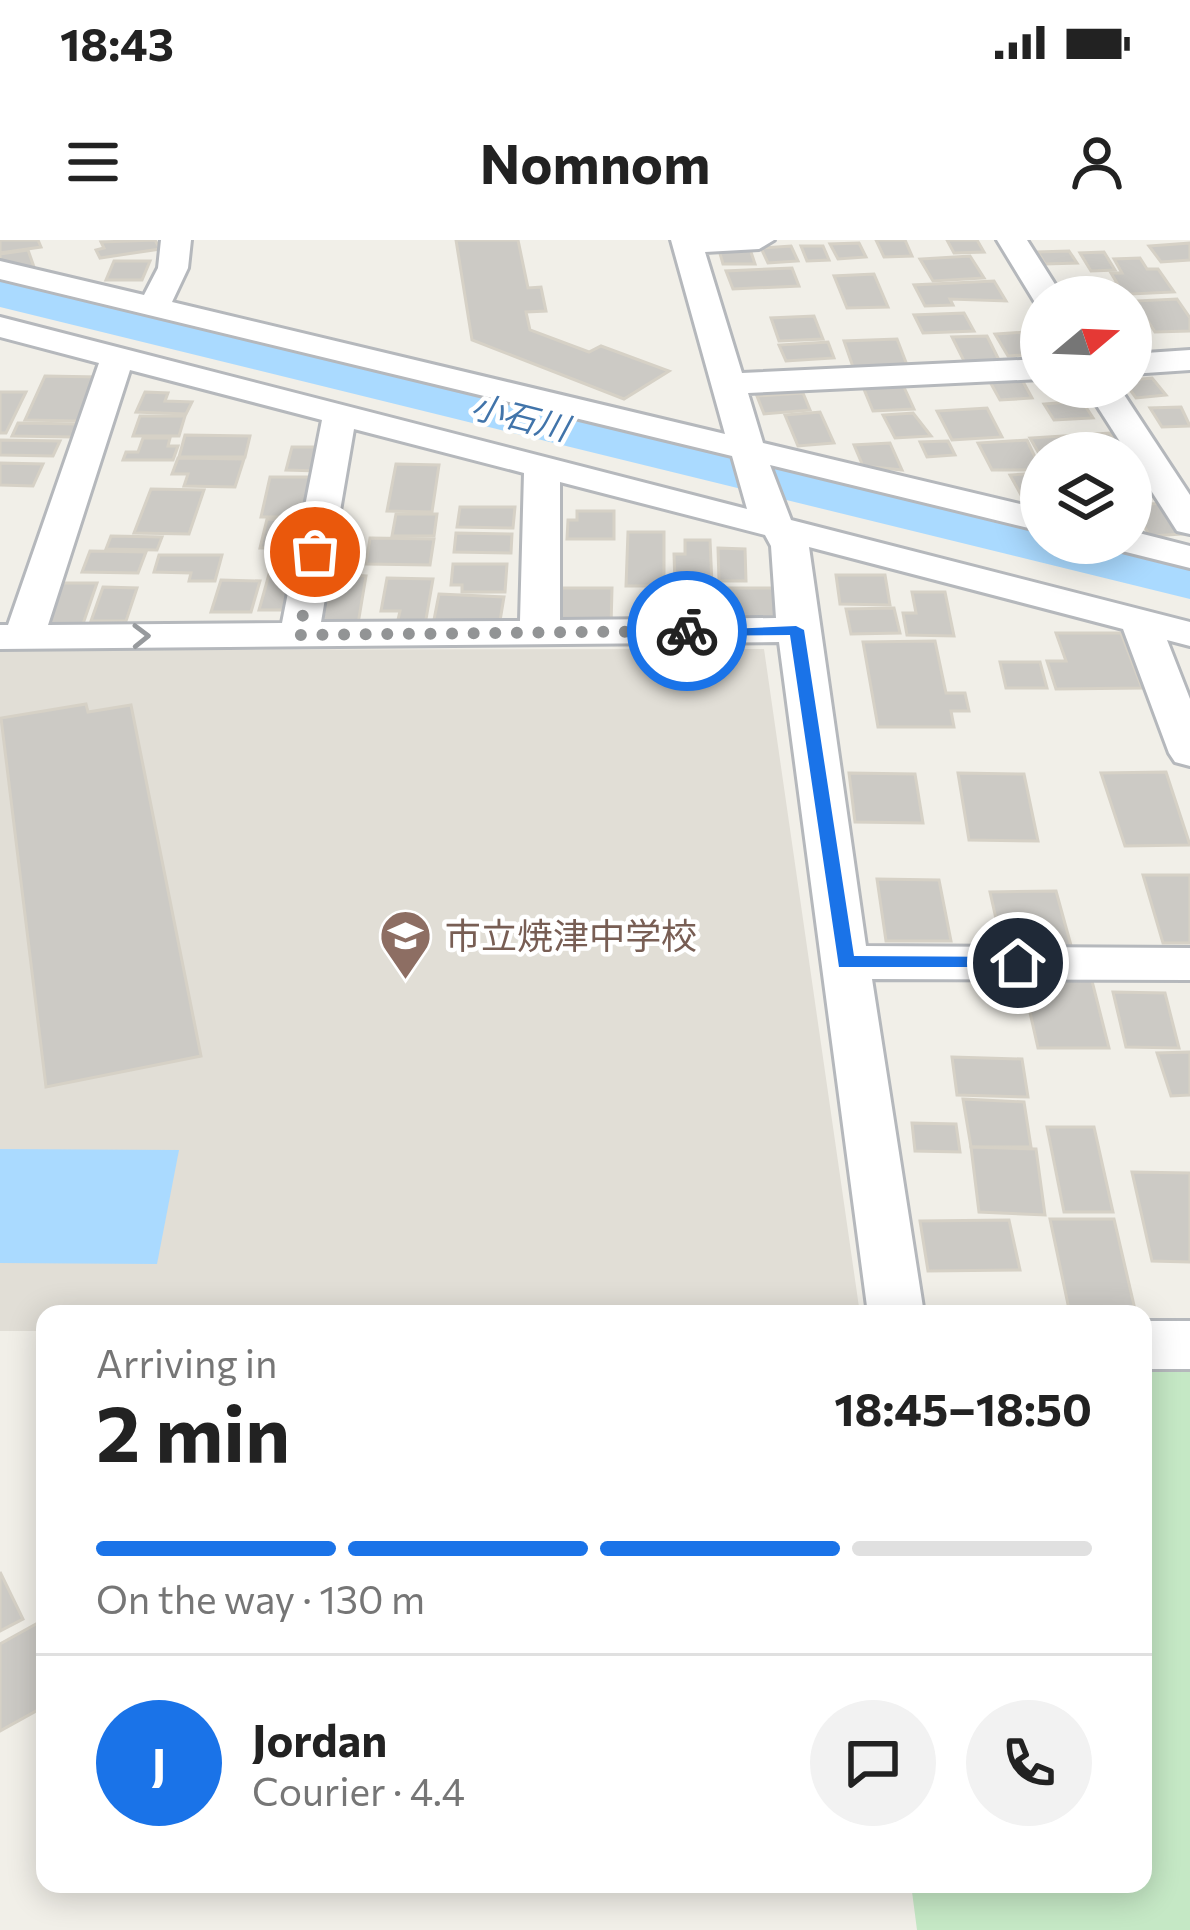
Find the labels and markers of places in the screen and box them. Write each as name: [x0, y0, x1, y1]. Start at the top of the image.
pin: [264, 501, 366, 603]
school or university icon: 市立焼津中学校: [378, 908, 434, 982]
place label: 市立焼津中学校: [445, 912, 697, 956]
pin: [967, 912, 1069, 1014]

